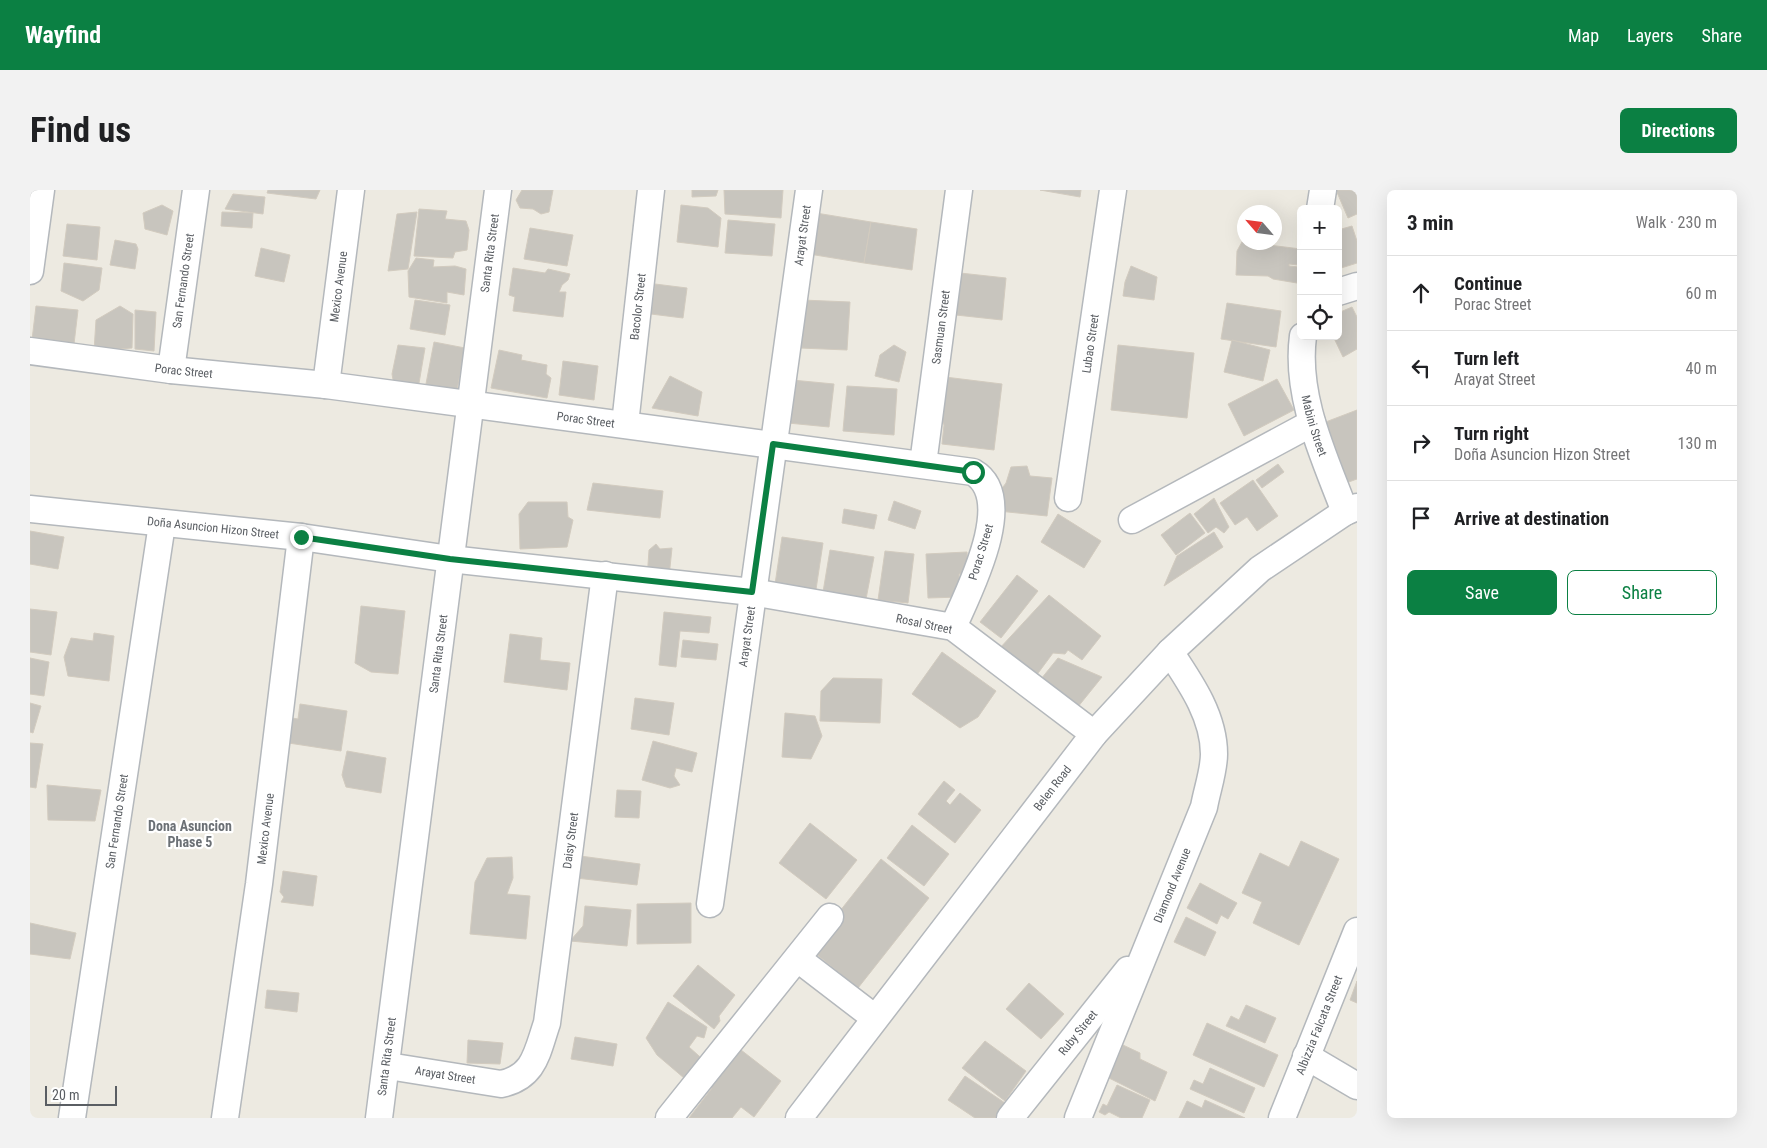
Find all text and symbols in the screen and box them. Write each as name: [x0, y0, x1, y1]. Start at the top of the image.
text: Wayfind: [25, 21, 101, 49]
text: Map: [1568, 25, 1599, 46]
text: Layers: [1627, 25, 1674, 46]
text: Share: [1702, 25, 1742, 46]
button: Directions: [1620, 108, 1737, 153]
text: Find us: [30, 110, 131, 151]
street label: Arayat Street: [792, 204, 814, 267]
north arrow: [1237, 205, 1282, 250]
map controls: [1297, 205, 1342, 340]
button: +: [1297, 205, 1342, 250]
text: 3 min: [1407, 211, 1454, 235]
street label: Santa Rita Street: [478, 212, 502, 293]
text: Walk · 230 m: [1636, 213, 1717, 232]
street label: San Fernando Street: [170, 232, 197, 329]
street label: Mexico Avenue: [327, 250, 350, 323]
button: −: [1297, 250, 1342, 295]
street label: Bacolor Street: [627, 272, 649, 341]
text: Continue: [1454, 272, 1522, 295]
icon: ahead: [1407, 279, 1435, 307]
text: 60 m: [1685, 284, 1717, 303]
street label: Sasmuan Street: [929, 289, 953, 365]
button: locate: [1297, 295, 1342, 340]
text: Porac Street: [1454, 295, 1532, 314]
street label: Lubao Street: [1079, 313, 1102, 374]
text: Turn left: [1454, 347, 1519, 370]
icon: left: [1407, 354, 1435, 382]
text: 40 m: [1685, 359, 1717, 378]
street label: Porac Street: [154, 361, 214, 381]
text: Arayat Street: [1454, 370, 1535, 389]
street label: Mabini Street: [1299, 394, 1330, 458]
street label: Porac Street: [556, 409, 616, 431]
text: Turn right: [1454, 422, 1529, 445]
icon: right: [1407, 429, 1435, 457]
text: 130 m: [1678, 434, 1717, 453]
text: Doña Asuncion Hizon Street: [1454, 445, 1630, 464]
route start: [962, 461, 985, 484]
icon: arrive: [1407, 504, 1435, 532]
text: Arrive at destination: [1454, 507, 1609, 530]
street label: Doña Asuncion Hizon Street: [146, 514, 280, 542]
street label: Porac Street: [966, 522, 996, 582]
route end: [290, 526, 313, 549]
button: Save: [1407, 570, 1557, 615]
button: Share: [1567, 570, 1717, 615]
street label: Arayat Street: [736, 605, 758, 668]
street label: Rosal Street: [895, 611, 954, 637]
street label: Santa Rita Street: [427, 613, 451, 694]
street label: Belen Road: [1031, 763, 1074, 813]
street label: San Fernando Street: [103, 773, 131, 870]
street label: Mexico Avenue: [254, 792, 277, 865]
street label: Daisy Street: [560, 811, 581, 870]
district label: Dona Asuncion Phase 5: [148, 818, 232, 850]
street label: Diamond Avenue: [1151, 846, 1194, 925]
street label: Albizzia Falcata Street: [1293, 973, 1346, 1077]
street label: Ruby Street: [1056, 1007, 1101, 1058]
street label: Santa Rita Street: [375, 1016, 399, 1097]
street label: Arayat Street: [414, 1063, 477, 1087]
scale bar: [45, 1083, 118, 1106]
text: 20 m: [52, 1087, 80, 1103]

